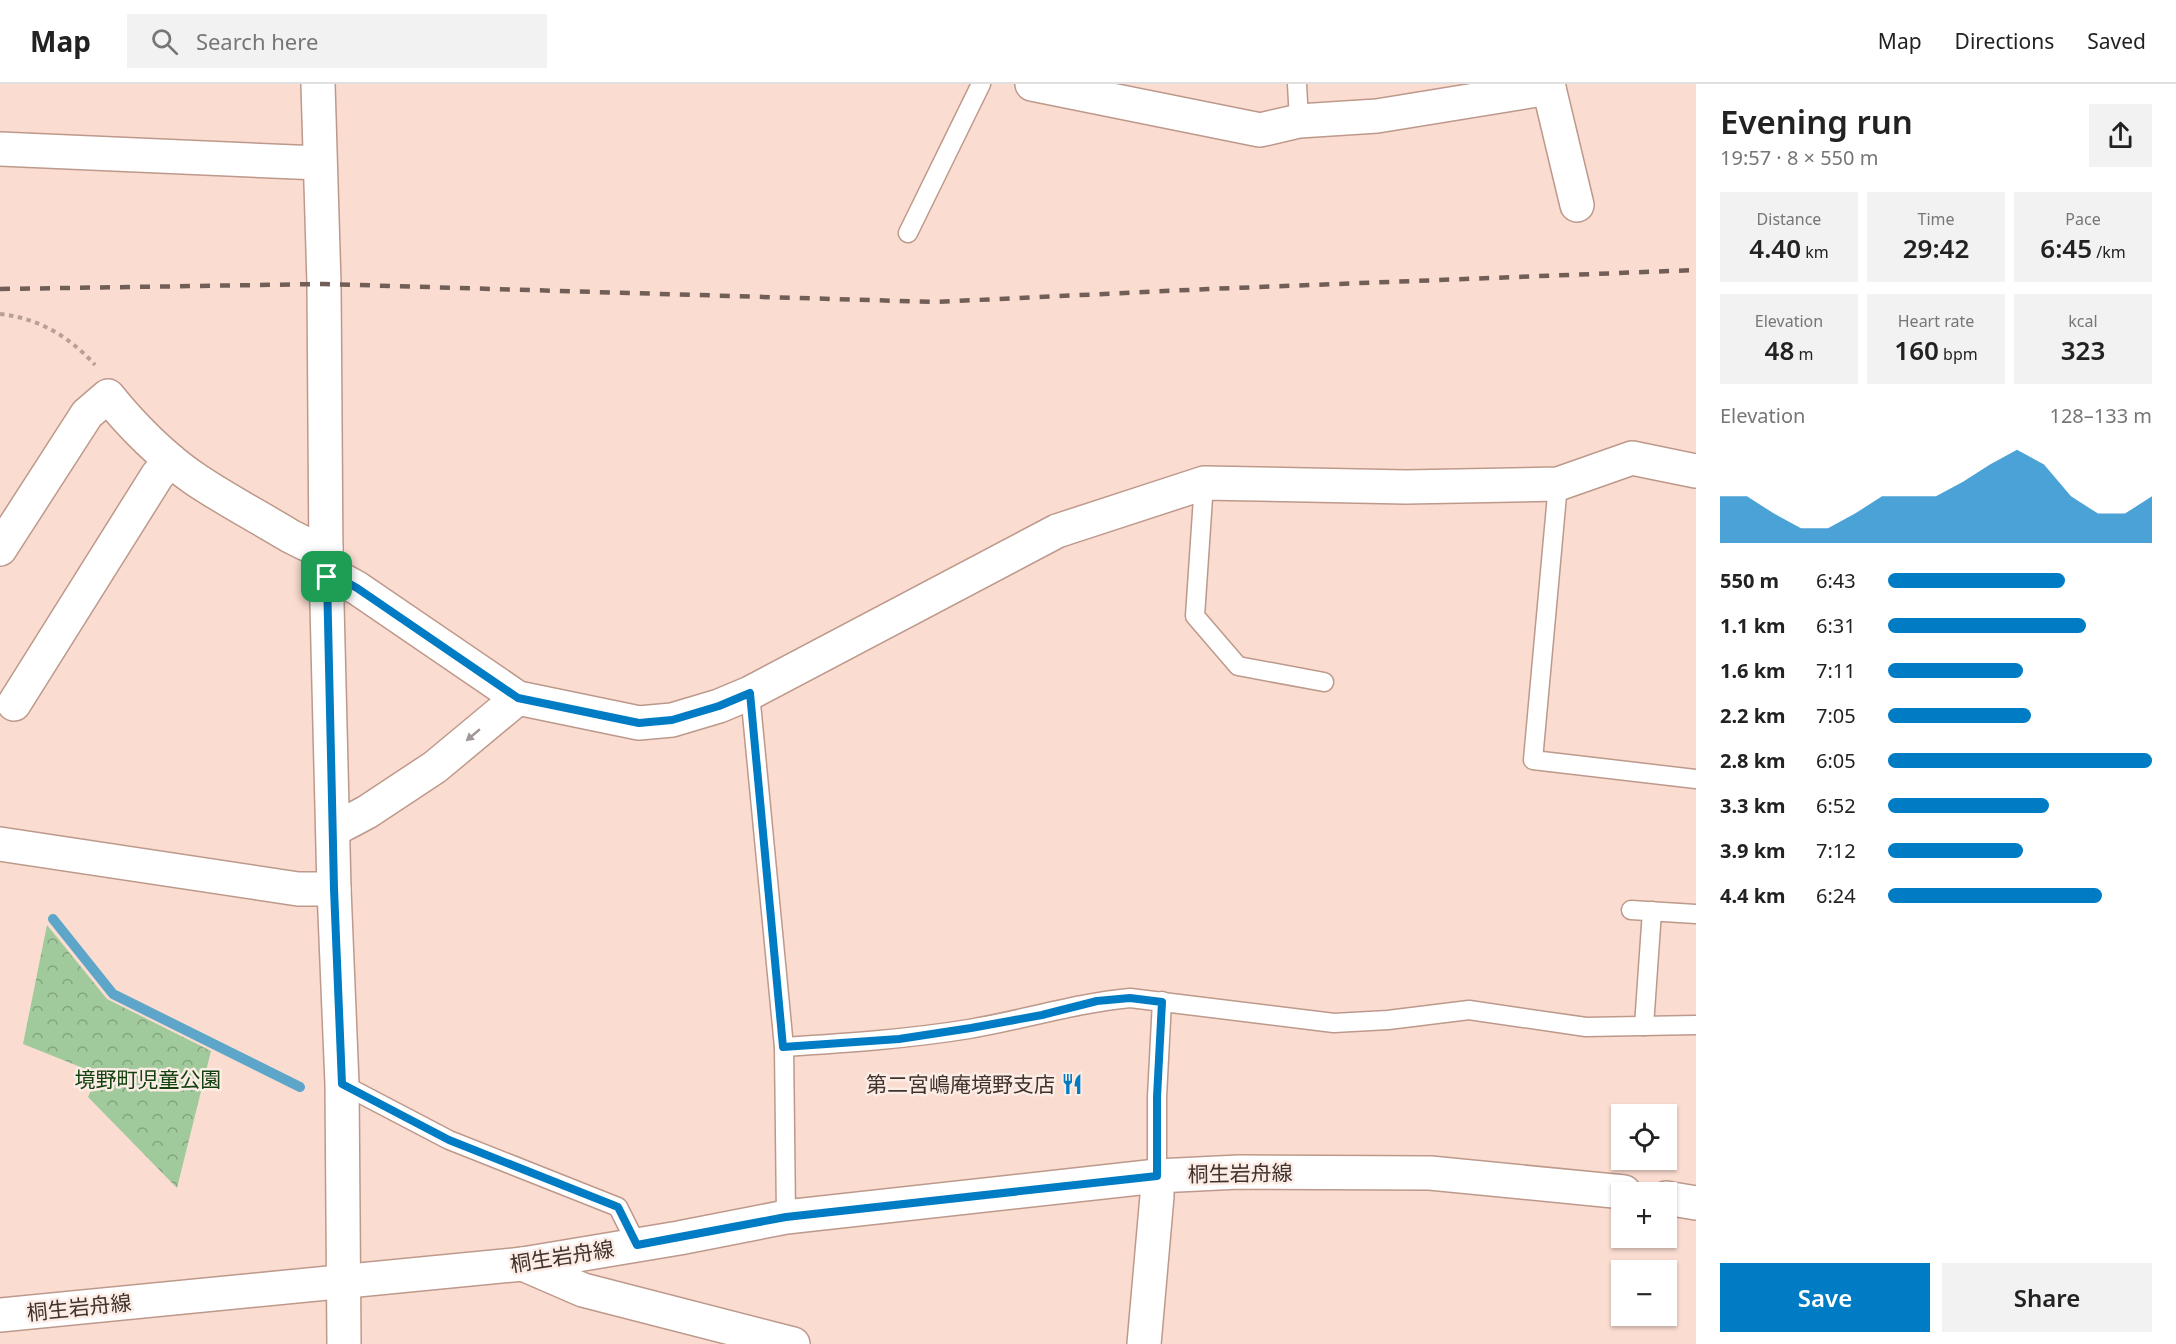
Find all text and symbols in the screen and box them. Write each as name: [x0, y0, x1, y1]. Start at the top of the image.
search box: [127, 14, 547, 68]
text: Map: [30, 22, 91, 60]
icon: search: [148, 25, 181, 58]
text: Search here: [196, 26, 318, 56]
text: Map: [1878, 27, 1922, 55]
text: Directions: [1955, 27, 2054, 55]
text: Saved: [2087, 27, 2146, 55]
text: Evening run: [1720, 99, 1913, 144]
button: share: [2089, 104, 2152, 167]
text: 19:57 · 8 × 550 m: [1720, 144, 1878, 171]
text: Distance: [1757, 208, 1821, 230]
text: Time: [1917, 208, 1955, 230]
text: Pace: [2065, 208, 2101, 230]
text: 4.40: [1749, 230, 1801, 266]
text: 29:42: [1903, 230, 1969, 266]
text: 6:45: [2040, 230, 2092, 266]
text: km: [1801, 241, 1829, 263]
text: /km: [2092, 241, 2126, 263]
text: Elevation: [1755, 310, 1823, 332]
text: Heart rate: [1898, 310, 1974, 332]
text: kcal: [2068, 310, 2098, 332]
text: 48: [1765, 332, 1794, 368]
text: 160: [1894, 332, 1939, 368]
text: 323: [2061, 332, 2105, 368]
text: m: [1794, 343, 1813, 365]
text: bpm: [1939, 343, 1978, 365]
text: Elevation: [1720, 402, 1805, 429]
text: 128–133 m: [2049, 402, 2152, 429]
pin: [301, 551, 352, 602]
icon: arrive: [310, 560, 343, 593]
text: 550 m: [1720, 567, 1779, 594]
text: 6:43: [1816, 567, 1856, 594]
text: 1.1 km: [1720, 612, 1786, 639]
text: 6:31: [1816, 612, 1856, 639]
text: 1.6 km: [1720, 657, 1786, 684]
text: 7:11: [1816, 657, 1856, 684]
text: 2.2 km: [1720, 702, 1786, 729]
text: 7:05: [1816, 702, 1856, 729]
one-way arrow: [466, 728, 481, 741]
text: 2.8 km: [1720, 747, 1786, 774]
text: 6:05: [1816, 747, 1856, 774]
text: 3.3 km: [1720, 792, 1786, 819]
text: 6:52: [1816, 792, 1856, 819]
text: 3.9 km: [1720, 837, 1786, 864]
text: 7:12: [1816, 837, 1856, 864]
text: 4.4 km: [1720, 882, 1786, 909]
text: 6:24: [1816, 882, 1856, 909]
park label: 境野町児童公園: [75, 1065, 222, 1093]
place label: 第二宮嶋庵境野支店: [866, 1070, 1055, 1098]
restaurant icon: 第二宮嶋庵境野支店: [1060, 1072, 1084, 1096]
map controls: [1611, 1104, 1677, 1326]
button: locate: [1611, 1104, 1677, 1170]
street label: 桐生岩舟線: [1187, 1158, 1293, 1188]
button: +: [1611, 1182, 1677, 1248]
street label: 桐生岩舟線: [508, 1234, 616, 1278]
button: −: [1611, 1260, 1677, 1326]
button: Save: [1720, 1263, 1930, 1332]
button: Share: [1942, 1263, 2152, 1332]
street label: 桐生岩舟線: [25, 1288, 133, 1326]

